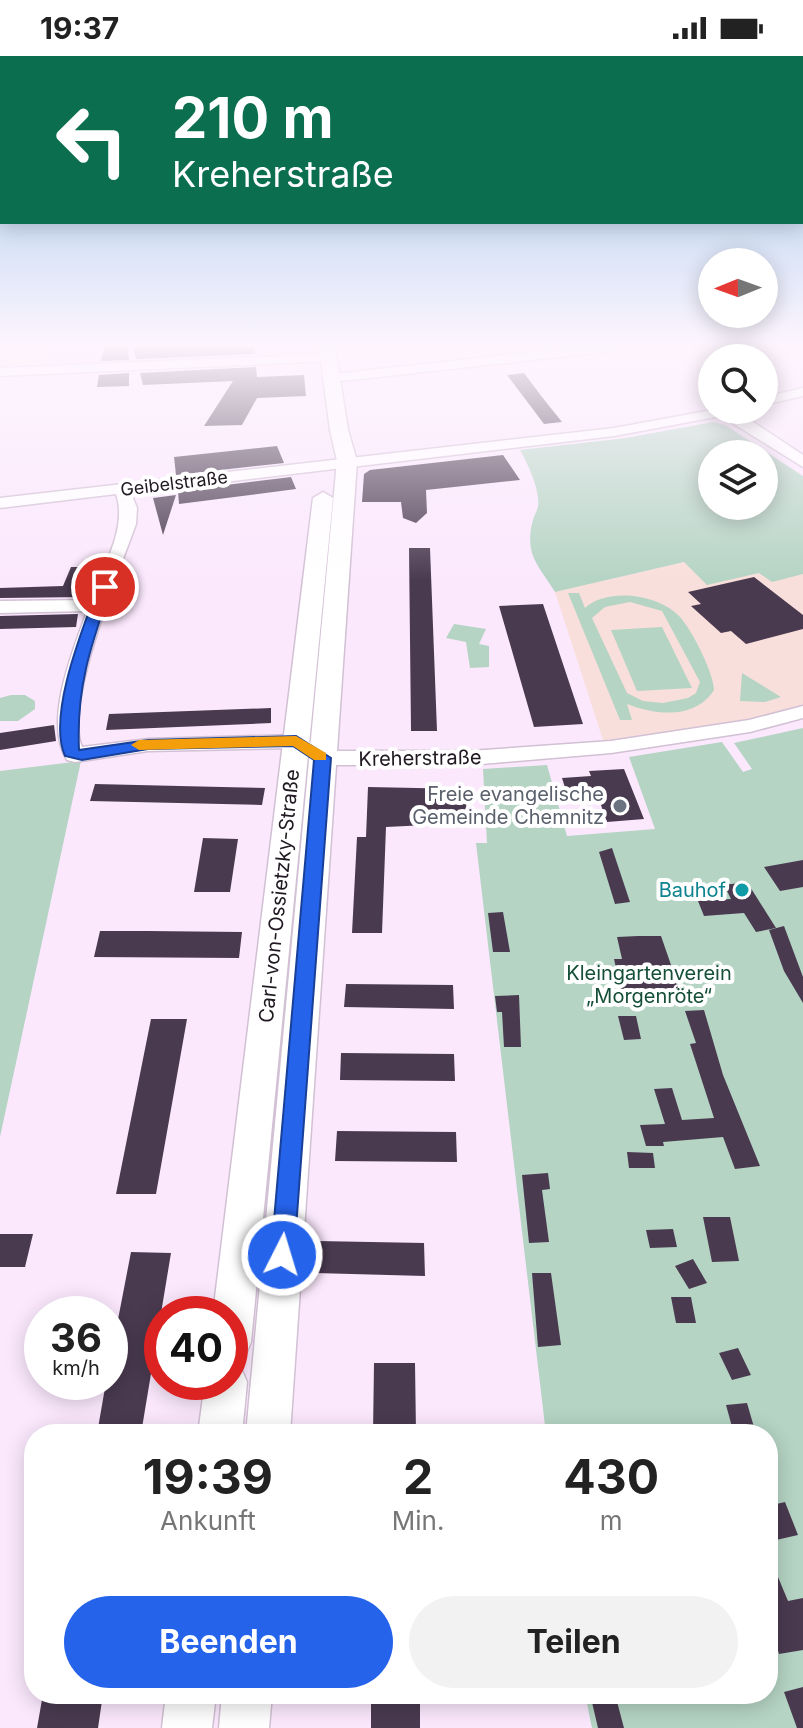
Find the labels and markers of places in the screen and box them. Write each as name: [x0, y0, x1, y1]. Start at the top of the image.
pin: [71, 553, 139, 621]
place label: Freie evangelische Gemeinde Chemnitz: [412, 782, 604, 829]
marker: Freie evangelische Gemeinde Chemnitz: [611, 797, 629, 815]
place label: Bauhof: [659, 878, 727, 902]
marker: Bauhof: [733, 881, 751, 899]

